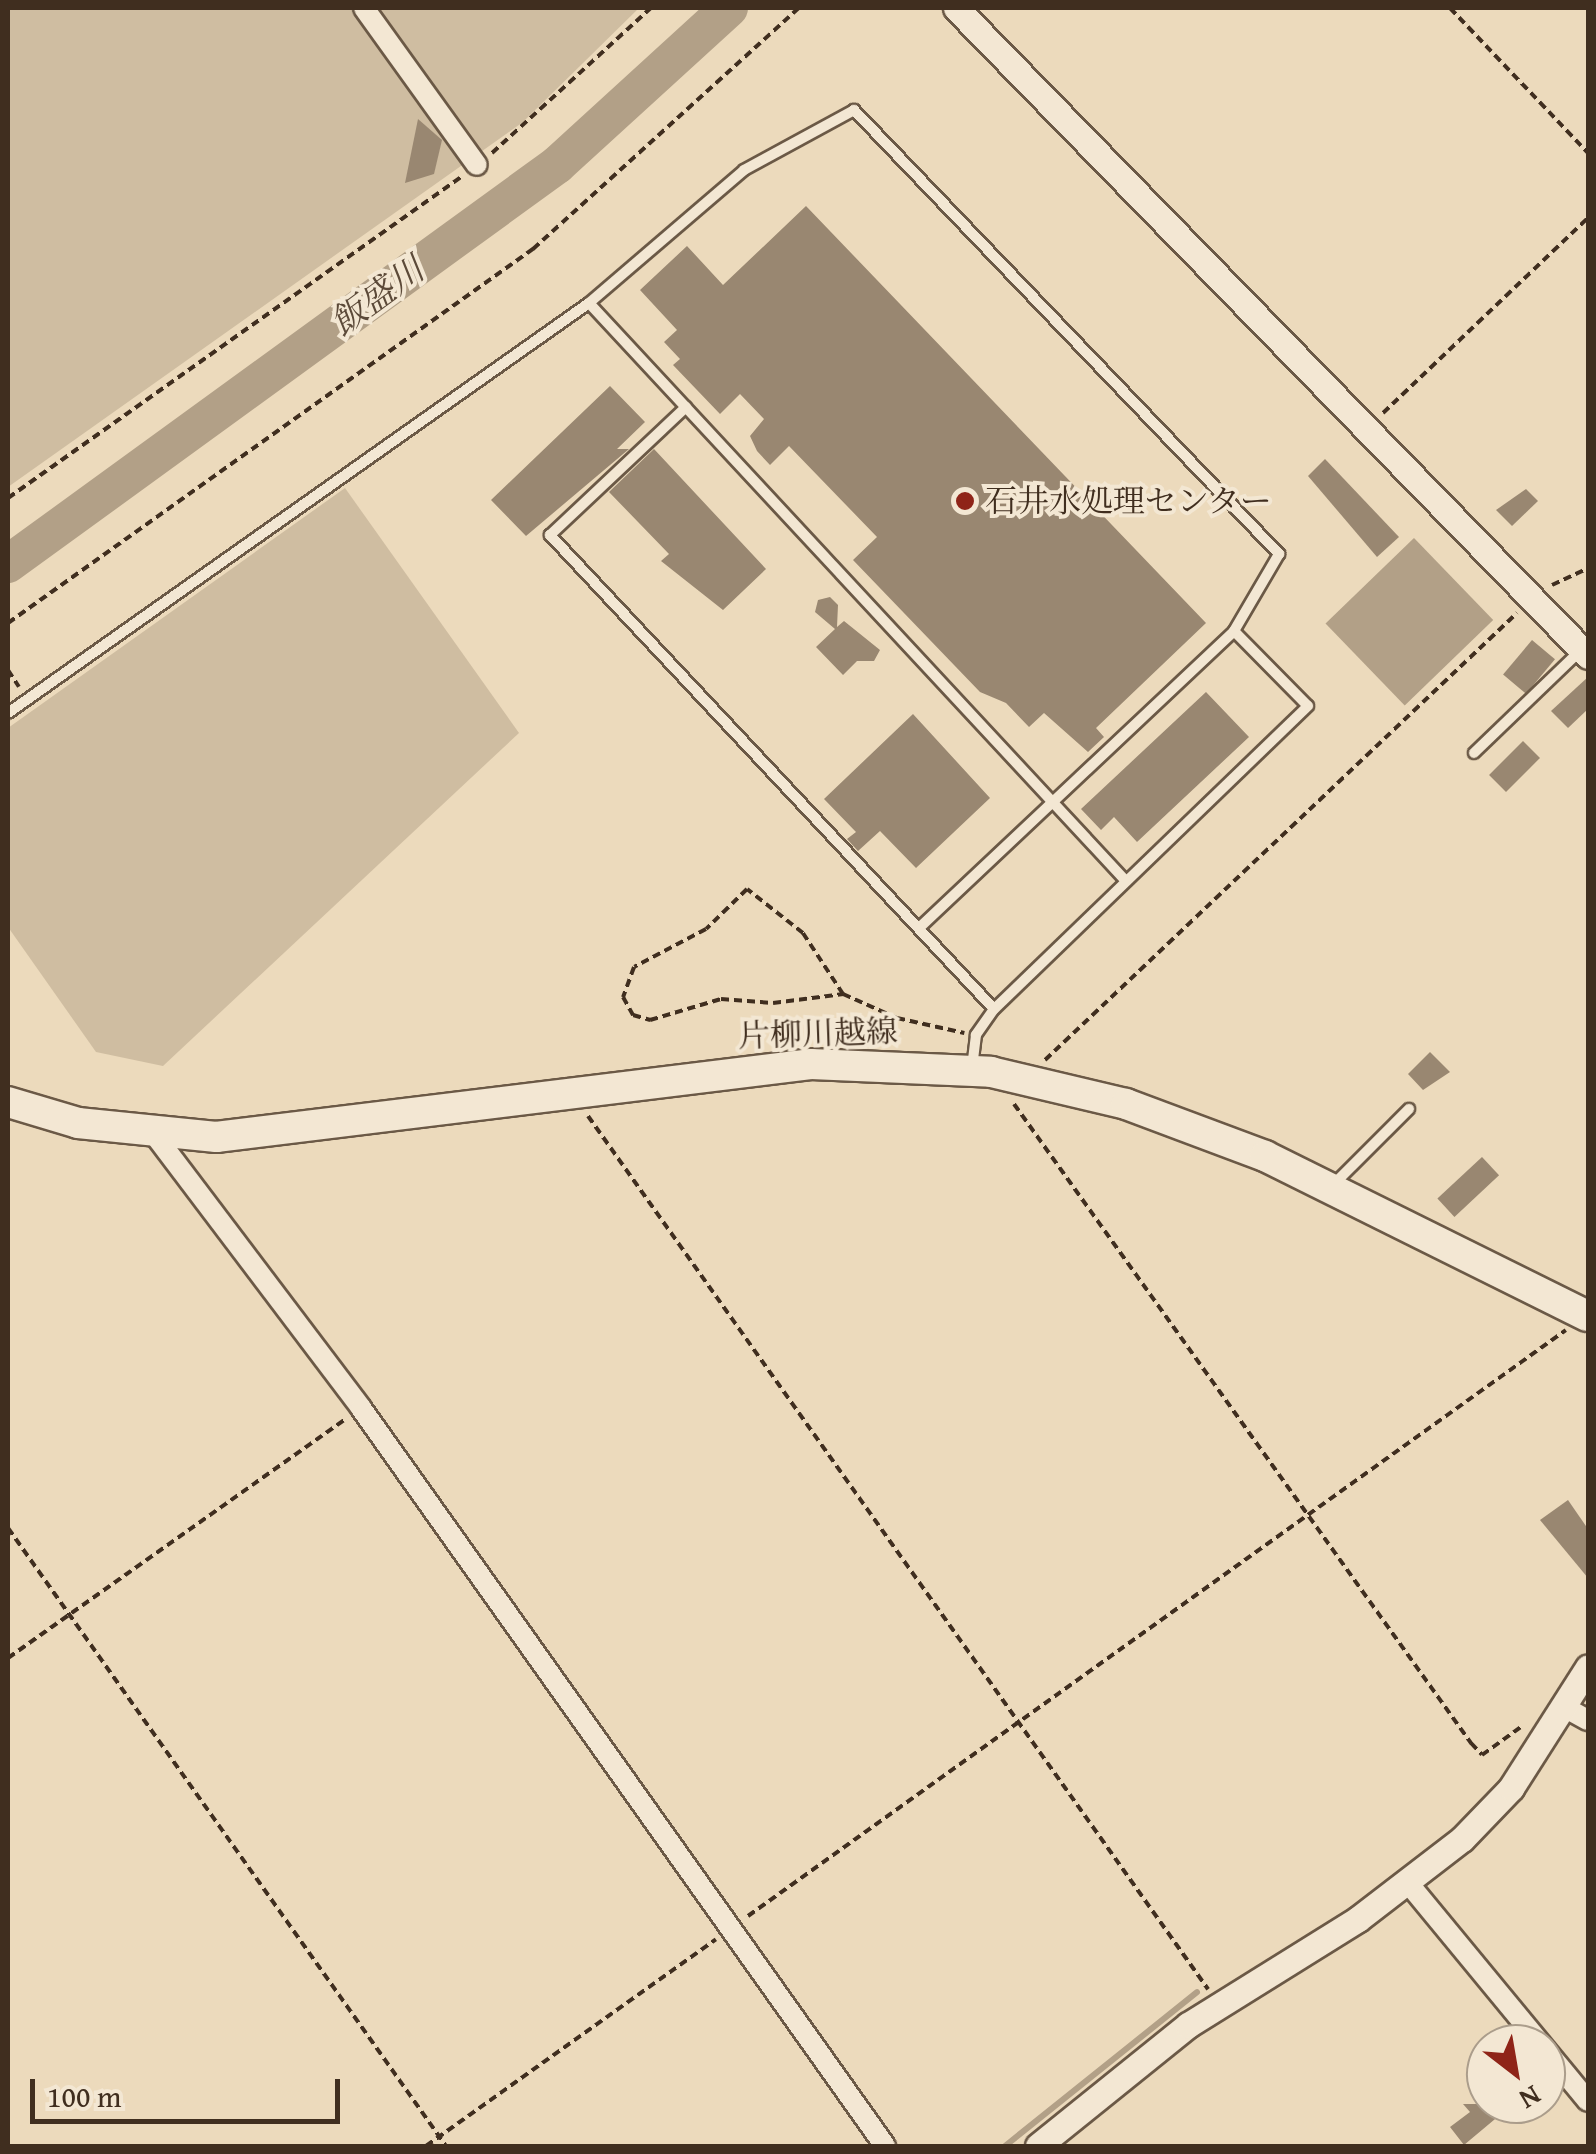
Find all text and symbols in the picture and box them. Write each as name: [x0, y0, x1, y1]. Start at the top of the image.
water label: 飯盛川: [322, 248, 432, 344]
place label: 石井水処理センター: [985, 482, 1273, 520]
marker: 石井水処理センター: [954, 490, 976, 512]
street label: 片柳川越線: [737, 1012, 899, 1056]
north arrow: [1466, 2024, 1566, 2124]
scale bar: [35, 2059, 345, 2121]
text: 100 m: [47, 2074, 121, 2118]
text: N: [1512, 2076, 1549, 2121]

